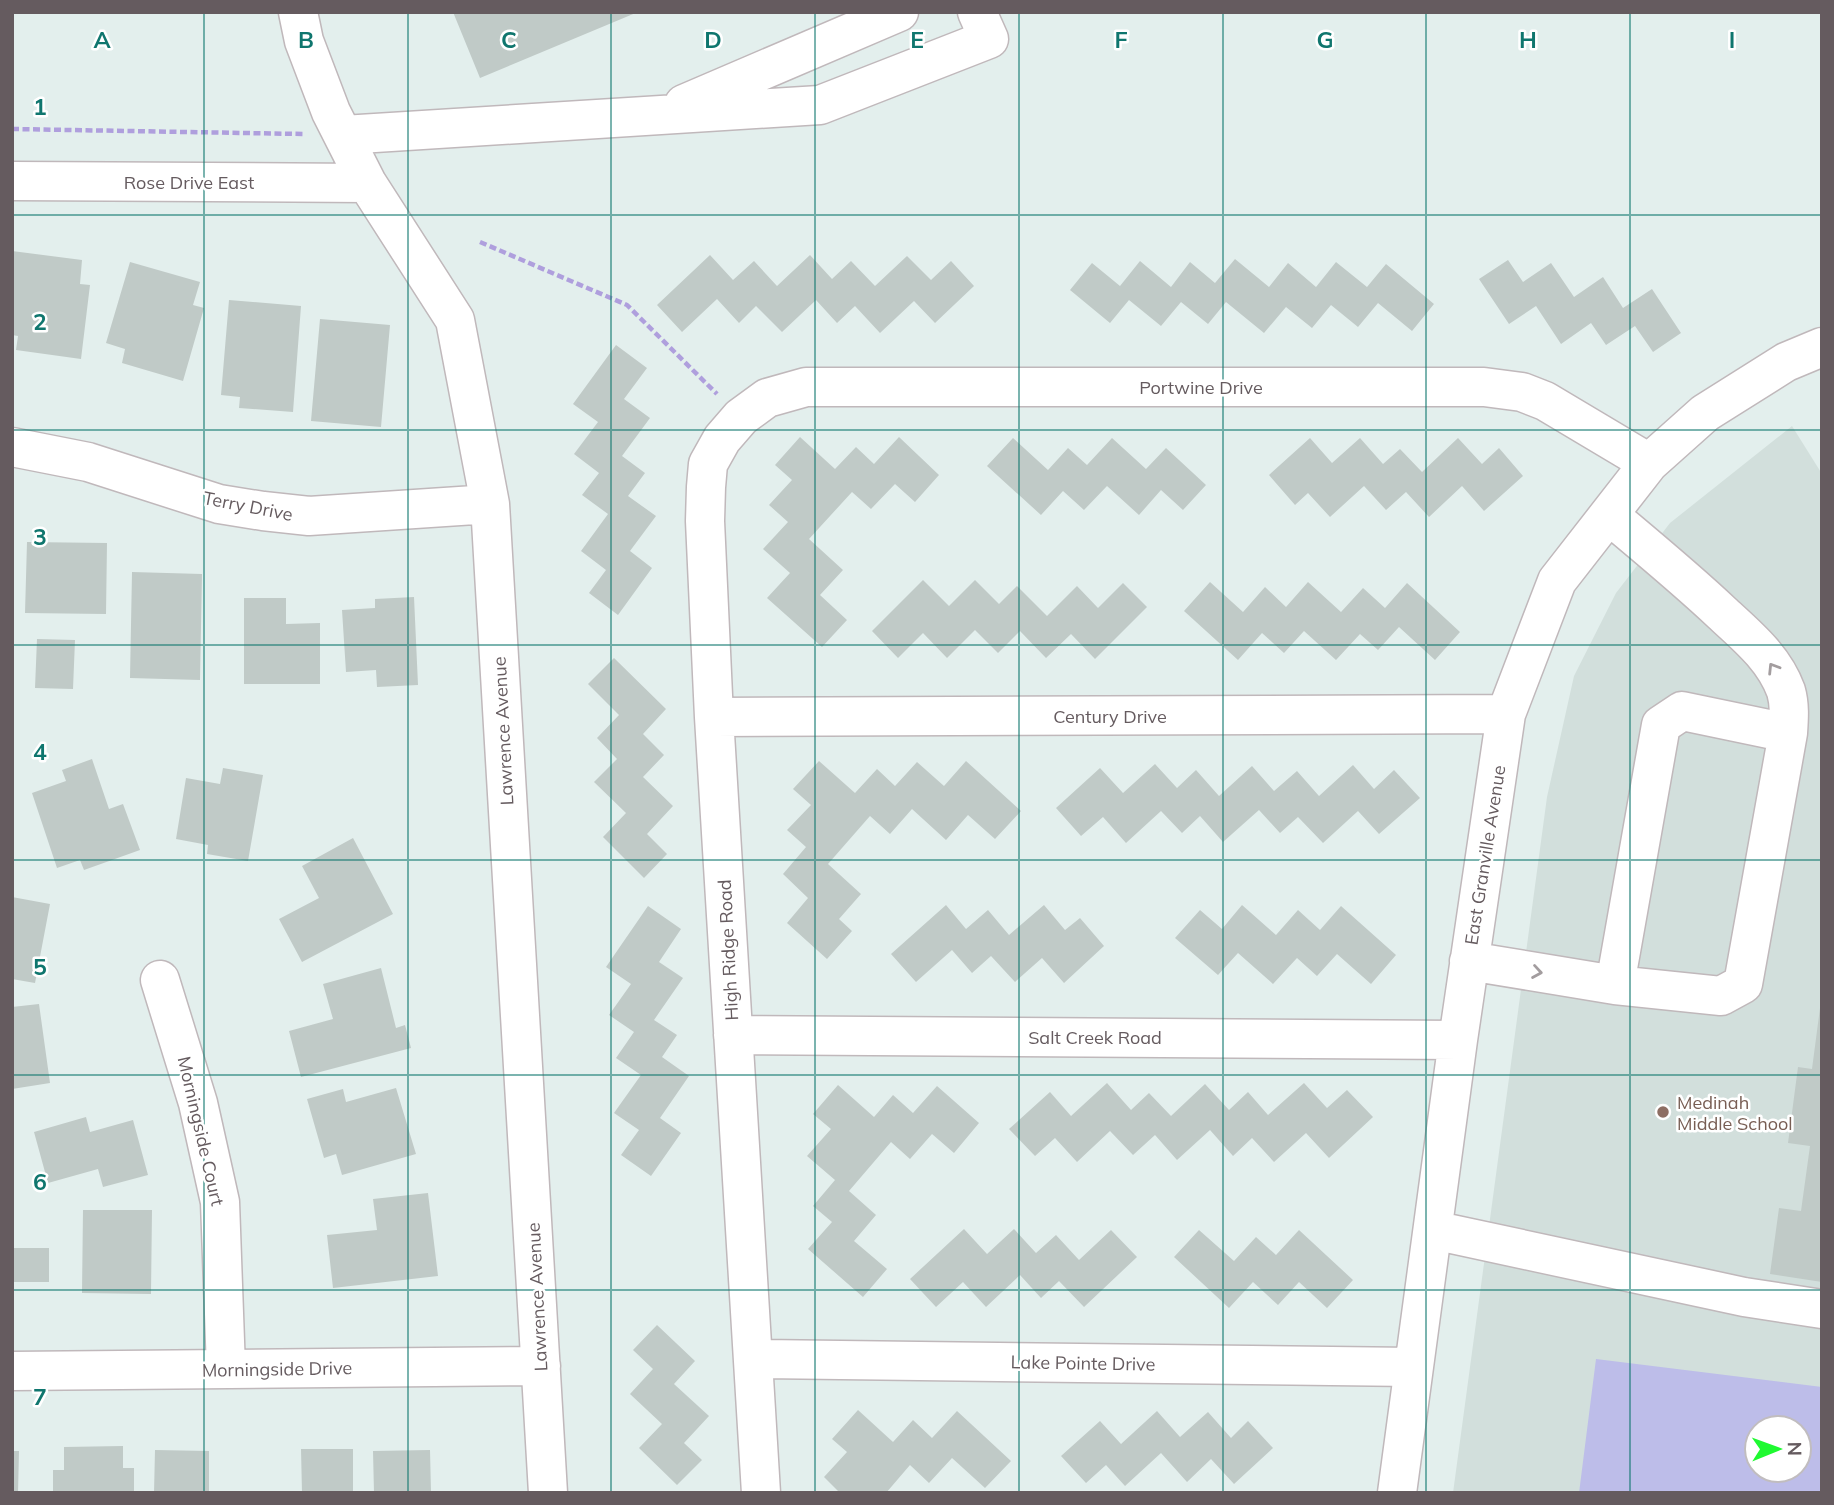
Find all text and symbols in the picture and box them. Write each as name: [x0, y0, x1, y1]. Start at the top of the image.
text: A: [93, 25, 111, 54]
text: B: [298, 25, 314, 54]
text: C: [501, 25, 517, 54]
text: D: [704, 25, 722, 54]
text: E: [910, 25, 924, 54]
text: F: [1114, 25, 1128, 54]
text: G: [1316, 25, 1334, 54]
text: H: [1519, 25, 1537, 54]
text: I: [1729, 25, 1735, 54]
text: 1: [33, 92, 47, 121]
street label: Rose Drive East: [124, 171, 254, 194]
text: 2: [33, 307, 47, 336]
street label: Portwine Drive: [1139, 376, 1263, 399]
street label: Terry Drive: [201, 486, 295, 526]
text: 3: [33, 522, 47, 551]
street label: Lawrence Avenue: [488, 656, 518, 806]
one-way arrow: [1769, 663, 1782, 676]
street label: Century Drive: [1053, 705, 1167, 728]
text: 4: [33, 737, 47, 766]
street label: East Granville Avenue: [1459, 764, 1511, 946]
street label: High Ridge Road: [713, 879, 743, 1021]
text: 5: [33, 952, 47, 981]
one-way arrow: [1531, 964, 1543, 979]
street label: Salt Creek Road: [1028, 1026, 1162, 1049]
street label: Morningside Court: [173, 1054, 229, 1208]
place label: Medinah Middle School: [1677, 1091, 1793, 1135]
marker: Medinah Middle School: [1655, 1104, 1671, 1120]
text: 6: [33, 1167, 47, 1196]
street label: Lawrence Avenue: [522, 1222, 552, 1372]
street label: Lake Pointe Drive: [1010, 1350, 1156, 1376]
street label: Morningside Drive: [202, 1356, 352, 1382]
text: 7: [33, 1382, 47, 1411]
north arrow: [1743, 1414, 1813, 1484]
text: N: [1783, 1441, 1807, 1456]

